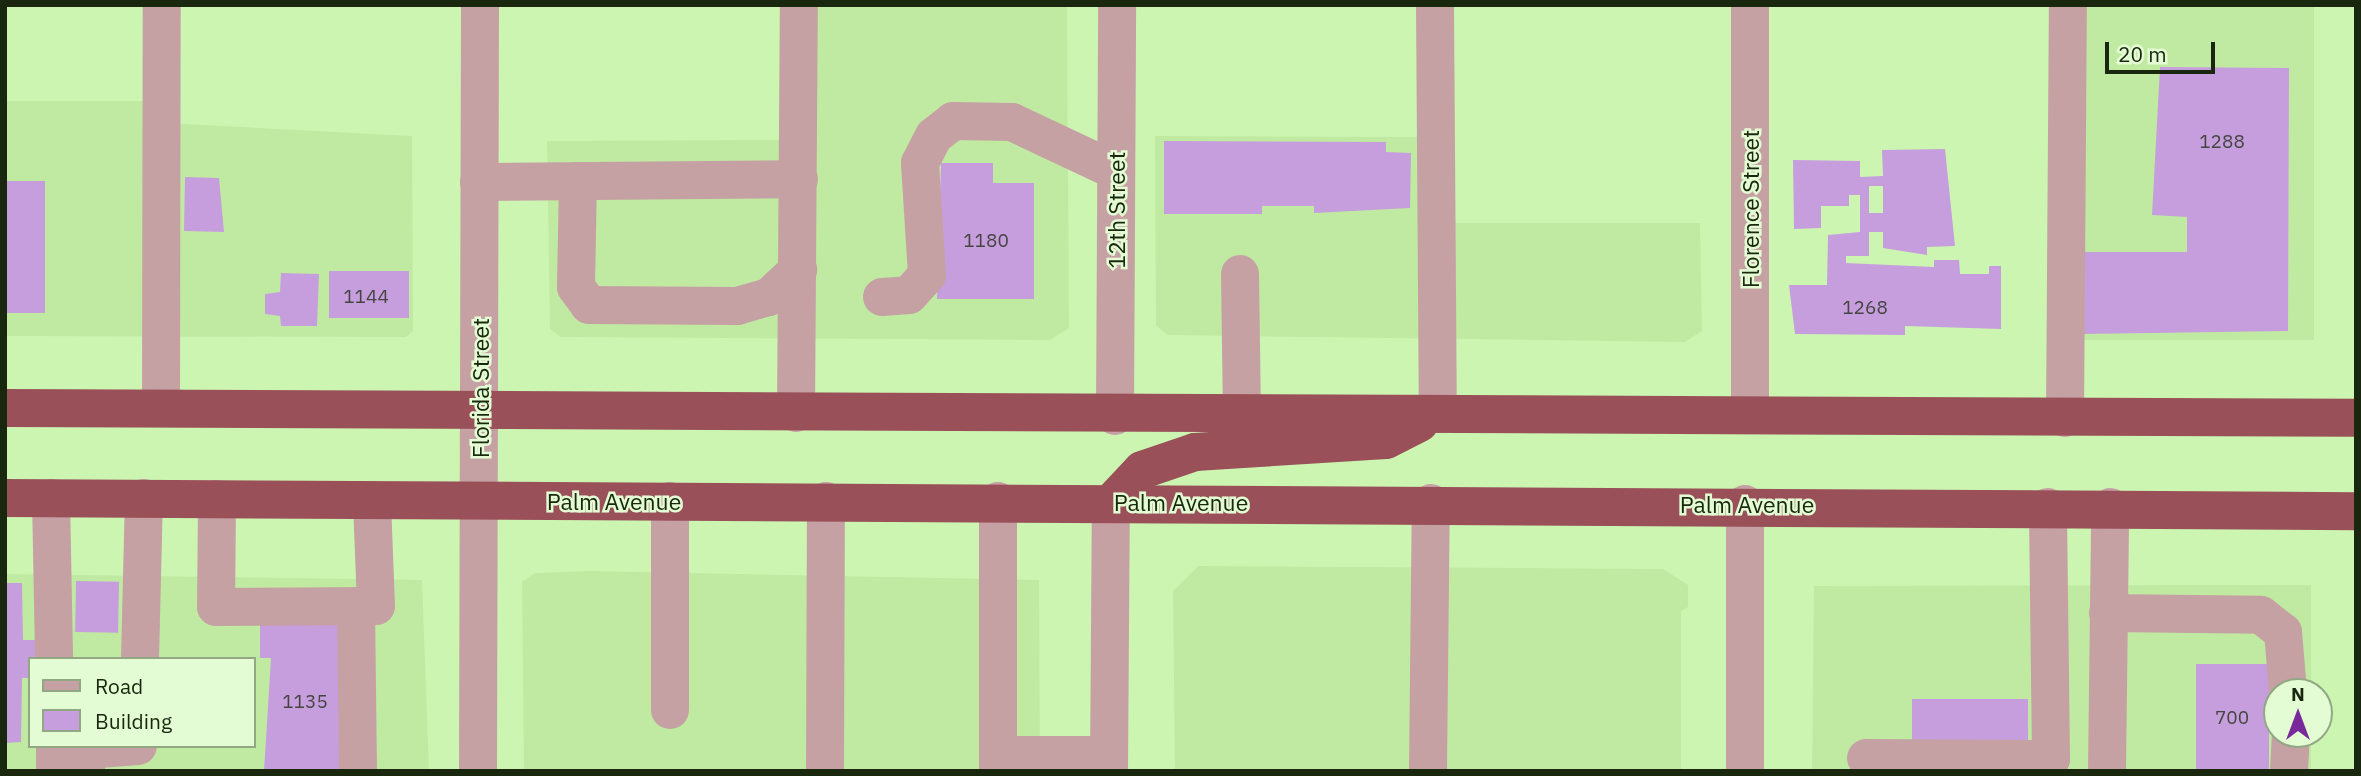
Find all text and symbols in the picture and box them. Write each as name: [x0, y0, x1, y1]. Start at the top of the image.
scale bar: [2109, 28, 2219, 72]
text: 20 m: [2118, 40, 2167, 68]
street label: Florence Street: [1736, 130, 1764, 288]
house number: 1288: [2199, 131, 2245, 153]
street label: 12th Street: [1102, 151, 1130, 269]
house number: 1180: [963, 230, 1009, 252]
house number: 1144: [343, 286, 389, 308]
house number: 1268: [1842, 297, 1888, 319]
street label: Florida Street: [466, 318, 494, 458]
street label: Palm Avenue: [547, 487, 681, 515]
street label: Palm Avenue: [1114, 488, 1248, 516]
street label: Palm Avenue: [1680, 490, 1814, 518]
legend: [28, 657, 256, 748]
text: Road: [95, 672, 143, 700]
north arrow: [2263, 678, 2333, 748]
text: N: [2291, 682, 2305, 706]
house number: 1135: [282, 691, 328, 713]
text: Building: [95, 707, 172, 735]
house number: 700: [2215, 707, 2249, 729]

